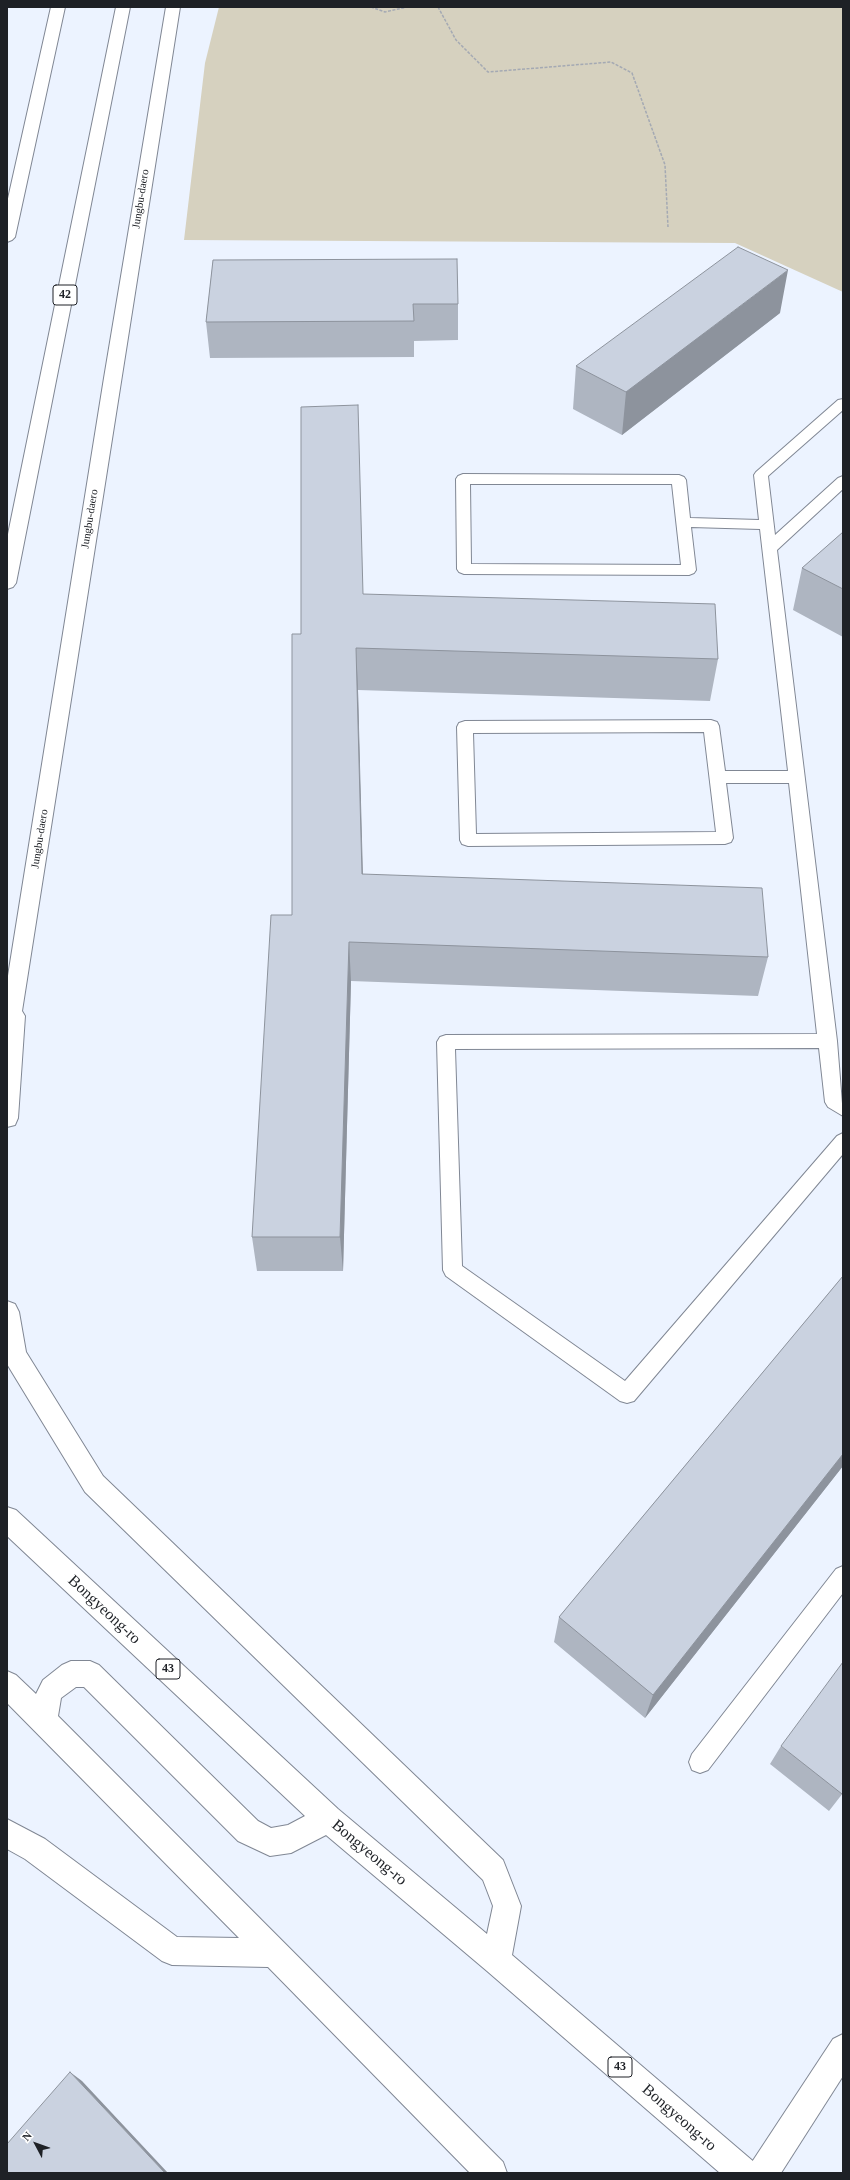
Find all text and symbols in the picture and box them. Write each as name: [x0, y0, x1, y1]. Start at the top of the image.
street label: Jungbu-daero: [129, 162, 153, 236]
road number: 42: [53, 285, 77, 305]
street label: Jungbu-daero: [78, 482, 102, 556]
street label: Jungbu-daero: [28, 802, 52, 876]
street label: Bongyeong-ro: [59, 1567, 149, 1653]
road number: 43: [156, 1659, 180, 1679]
street label: Bongyeong-ro: [322, 1812, 416, 1894]
road number: 43: [608, 2057, 632, 2077]
street label: Bongyeong-ro: [633, 2076, 725, 2160]
north arrow: [16, 2124, 56, 2164]
text: N: [20, 2129, 34, 2143]

